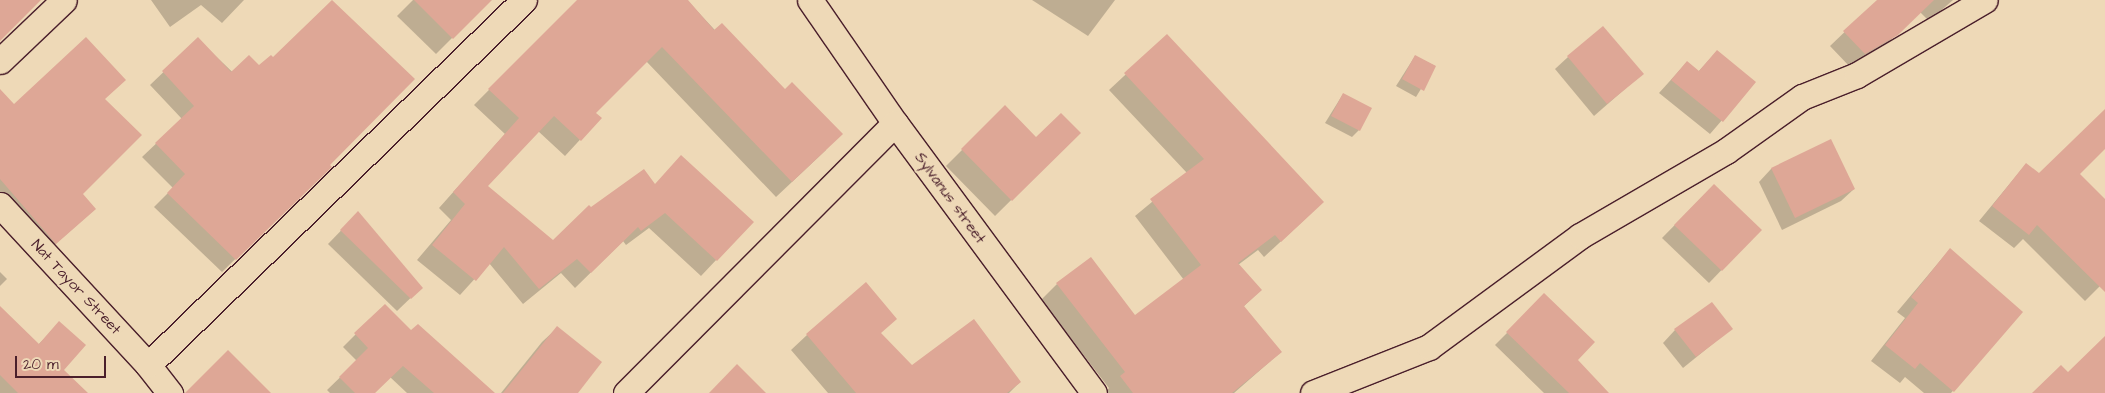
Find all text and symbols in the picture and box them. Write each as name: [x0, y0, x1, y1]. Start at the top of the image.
street label: Sylvanus street: [911, 149, 989, 247]
street label: Nat Tayor Street: [27, 236, 125, 338]
scale bar: [18, 346, 109, 378]
text: 20 m: [23, 354, 59, 375]

